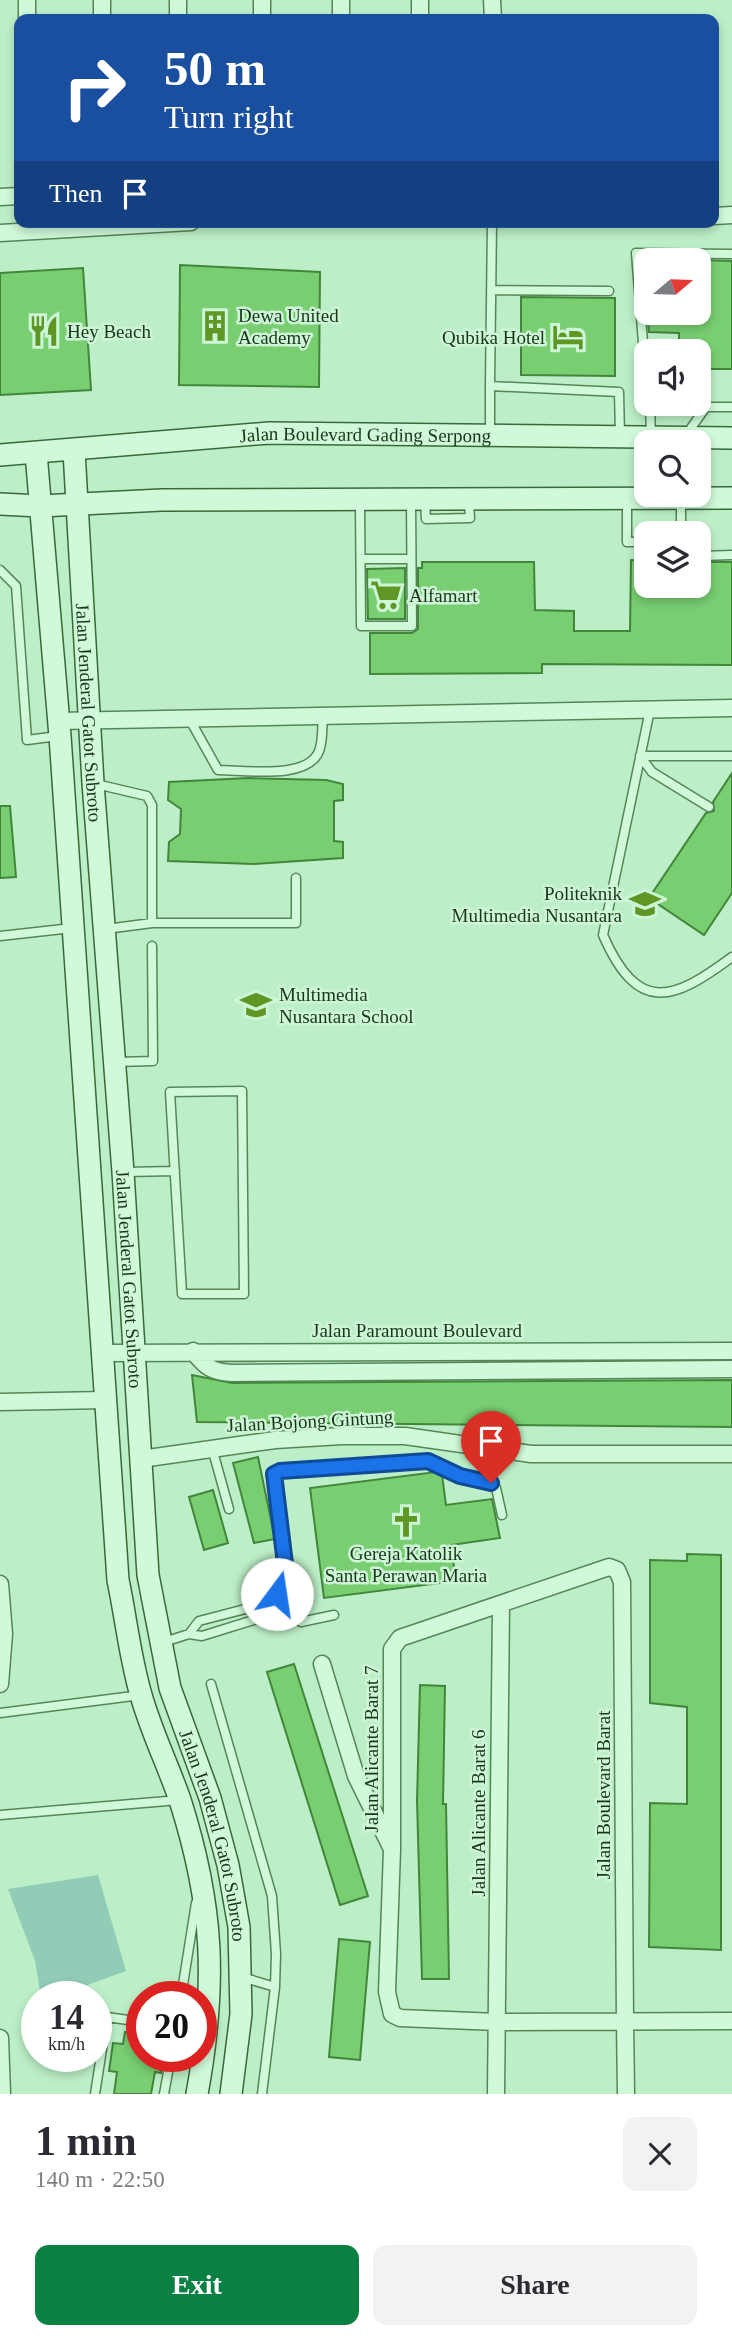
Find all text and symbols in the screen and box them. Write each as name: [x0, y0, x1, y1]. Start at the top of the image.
text: 50 m: [164, 41, 266, 96]
icon: right: [49, 42, 140, 133]
text: Turn right: [164, 99, 294, 135]
icon: arrive: [116, 175, 154, 213]
text: Then: [49, 179, 102, 208]
north arrow: [634, 248, 710, 326]
map controls: [634, 248, 711, 598]
place label: Dewa United Academy: [238, 305, 339, 348]
building icon: Dewa United Academy: [198, 309, 232, 343]
restaurant icon: Hey Beach: [27, 314, 61, 348]
hotel icon: Qubika Hotel: [551, 320, 585, 354]
place label: Hey Beach: [67, 321, 151, 342]
place label: Qubika Hotel: [442, 327, 545, 348]
button: sound: [634, 339, 711, 416]
street label: Jalan Boulevard Gading Serpong: [238, 422, 492, 446]
button: search: [634, 430, 711, 507]
button: layers: [634, 521, 711, 598]
supermarket icon: Alfamart: [369, 578, 403, 612]
place label: Alfamart: [409, 585, 478, 606]
street label: Jalan Jenderal Gatot Subroto: [72, 603, 106, 823]
place label: Politeknik Multimedia Nusantara: [452, 883, 623, 926]
school or university icon: Politeknik Multimedia Nusantara: [628, 887, 662, 921]
place label: Multimedia Nusantara School: [279, 984, 414, 1027]
school or university icon: Multimedia Nusantara School: [239, 988, 273, 1022]
street label: Jalan Jenderal Gatot Subroto: [112, 1169, 147, 1389]
street label: Jalan Paramount Boulevard: [312, 1320, 522, 1341]
street label: Jalan Bojong Gintung: [226, 1406, 394, 1436]
pin: [461, 1411, 521, 1483]
icon: arrive: [472, 1422, 510, 1460]
church icon: Gereja Katolik Santa Perawan Maria: [389, 1505, 423, 1539]
place label: Gereja Katolik Santa Perawan Maria: [325, 1543, 488, 1586]
position arrow: [240, 1557, 314, 1631]
street label: Jalan Alicante Barat 7: [361, 1665, 382, 1833]
street label: Jalan Boulevard Barat: [593, 1710, 614, 1879]
street label: Jalan Jenderal Gatot Subroto: [175, 1727, 250, 1942]
street label: Jalan Alicante Barat 6: [468, 1729, 489, 1897]
speed limit sign: 20: [126, 1981, 217, 2072]
text: 14: [49, 1998, 84, 2037]
text: km/h: [48, 2034, 85, 2054]
button: close: [623, 2117, 697, 2191]
text: 1 min: [35, 2118, 137, 2164]
text: 140 m · 22:50: [35, 2167, 165, 2192]
button: Exit: [35, 2245, 359, 2325]
button: Share: [373, 2245, 697, 2325]

